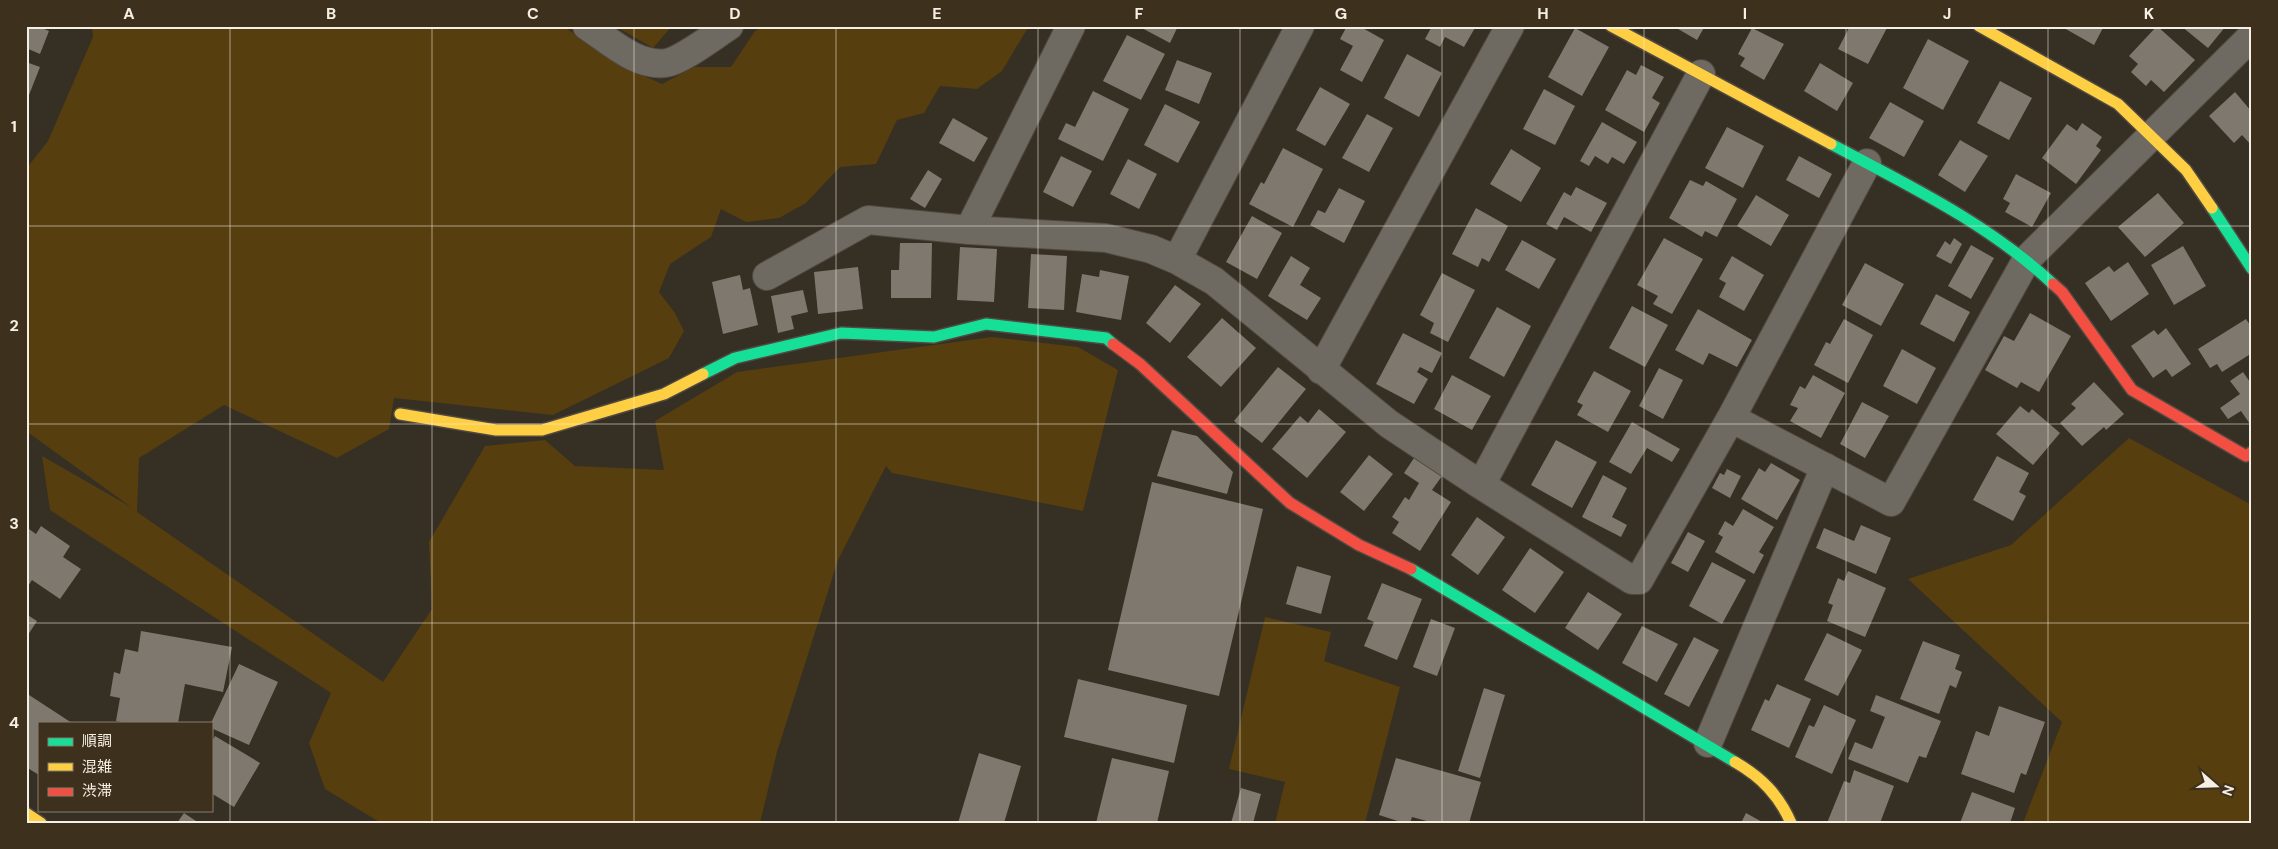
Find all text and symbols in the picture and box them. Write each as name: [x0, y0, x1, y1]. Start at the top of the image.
text: A: [123, 3, 135, 24]
text: B: [326, 3, 336, 24]
text: C: [527, 3, 539, 24]
text: D: [729, 3, 741, 24]
text: E: [932, 3, 942, 24]
text: F: [1135, 3, 1144, 24]
text: G: [1335, 3, 1347, 24]
text: H: [1537, 3, 1549, 24]
text: I: [1743, 3, 1747, 24]
text: J: [1943, 3, 1951, 24]
text: K: [2144, 3, 2155, 24]
text: 1: [11, 116, 17, 137]
text: 2: [9, 315, 19, 336]
text: 3: [9, 513, 19, 534]
text: 4: [9, 712, 19, 733]
legend: [38, 722, 212, 812]
text: 順調: [82, 731, 112, 751]
text: 混雑: [82, 757, 112, 777]
north arrow: [2190, 762, 2240, 812]
text: 渋滞: [82, 781, 112, 801]
text: N: [2218, 783, 2238, 798]

